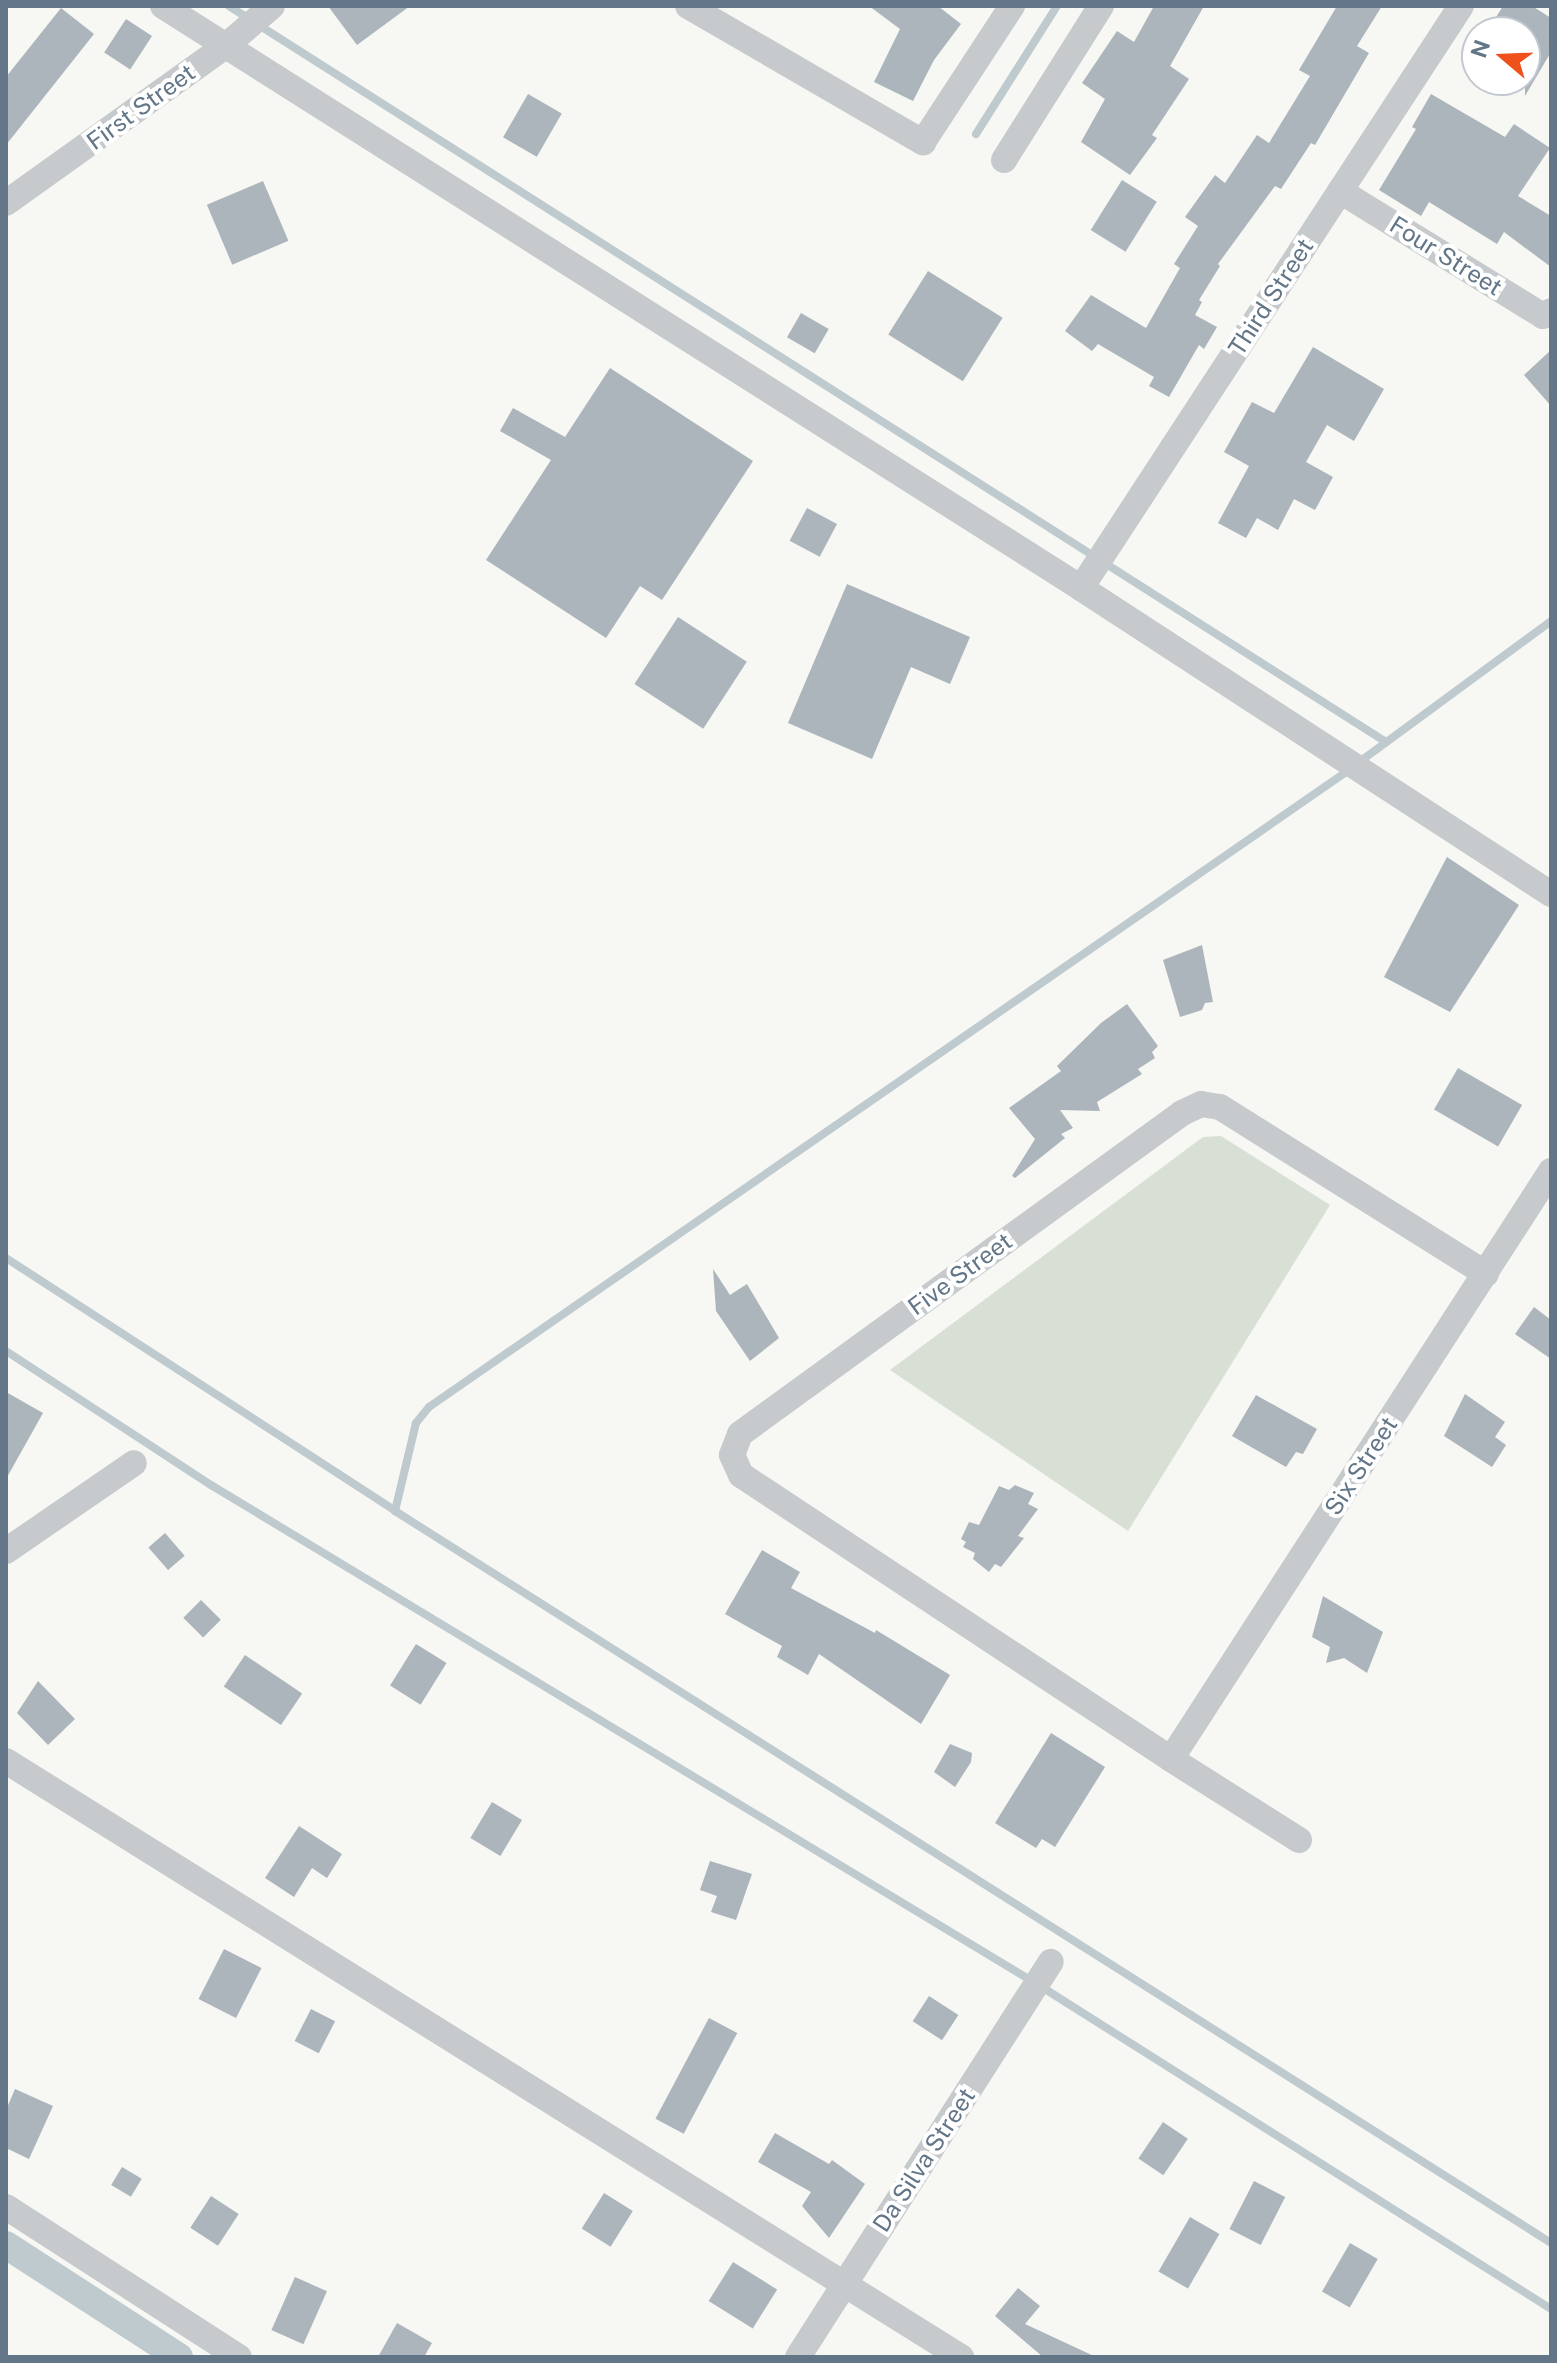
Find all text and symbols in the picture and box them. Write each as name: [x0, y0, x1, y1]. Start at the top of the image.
north arrow: [1461, 16, 1541, 96]
text: N: [1465, 36, 1495, 61]
street label: First Street: [81, 58, 201, 156]
street label: Four Street: [1385, 210, 1507, 302]
street label: Third Street: [1223, 233, 1319, 361]
street label: Five Street: [902, 1227, 1018, 1321]
street label: Six Street: [1319, 1411, 1403, 1521]
street label: Da Silva Street: [867, 2083, 981, 2237]

